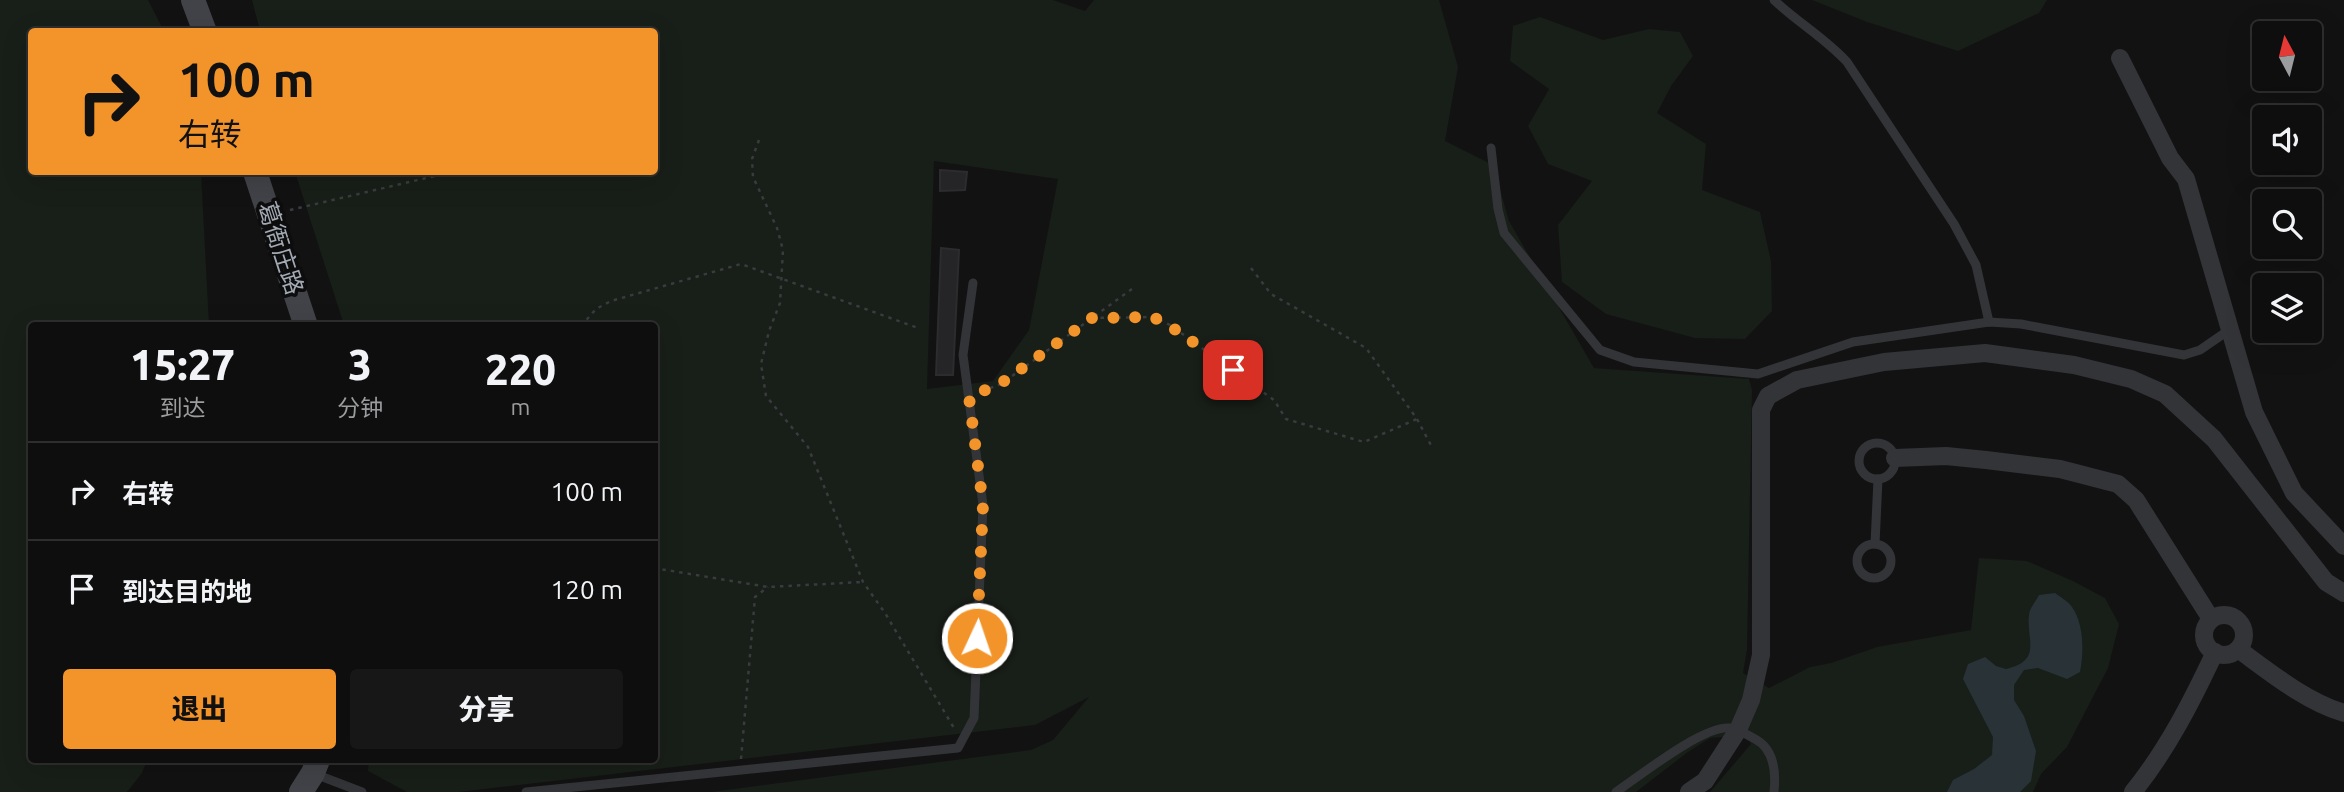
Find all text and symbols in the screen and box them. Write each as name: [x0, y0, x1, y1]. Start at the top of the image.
north arrow: [2252, 21, 2322, 91]
map controls: [2252, 21, 2322, 343]
text: 100 m: [178, 51, 315, 106]
icon: right: [63, 56, 154, 147]
button: sound: [2252, 105, 2322, 175]
text: 右转: [178, 116, 242, 152]
button: search: [2252, 189, 2322, 259]
street label: 葛衙庄路: [253, 198, 309, 298]
button: layers: [2252, 273, 2322, 343]
pin: [1203, 340, 1263, 400]
text: 15:27: [130, 341, 235, 388]
text: 3: [348, 341, 372, 388]
text: 220: [485, 346, 556, 393]
icon: arrive: [1214, 351, 1252, 389]
text: m: [511, 394, 530, 419]
text: 到达: [160, 395, 206, 420]
text: 分钟: [337, 395, 383, 420]
icon: right: [63, 472, 101, 510]
text: 100 m: [551, 477, 623, 506]
text: 右转: [122, 479, 174, 508]
icon: arrive: [63, 570, 101, 608]
text: 120 m: [551, 575, 623, 604]
text: 到达目的地: [122, 577, 252, 606]
position arrow: [940, 601, 1014, 675]
button: 退出: [63, 669, 336, 749]
button: 分享: [350, 669, 623, 749]

